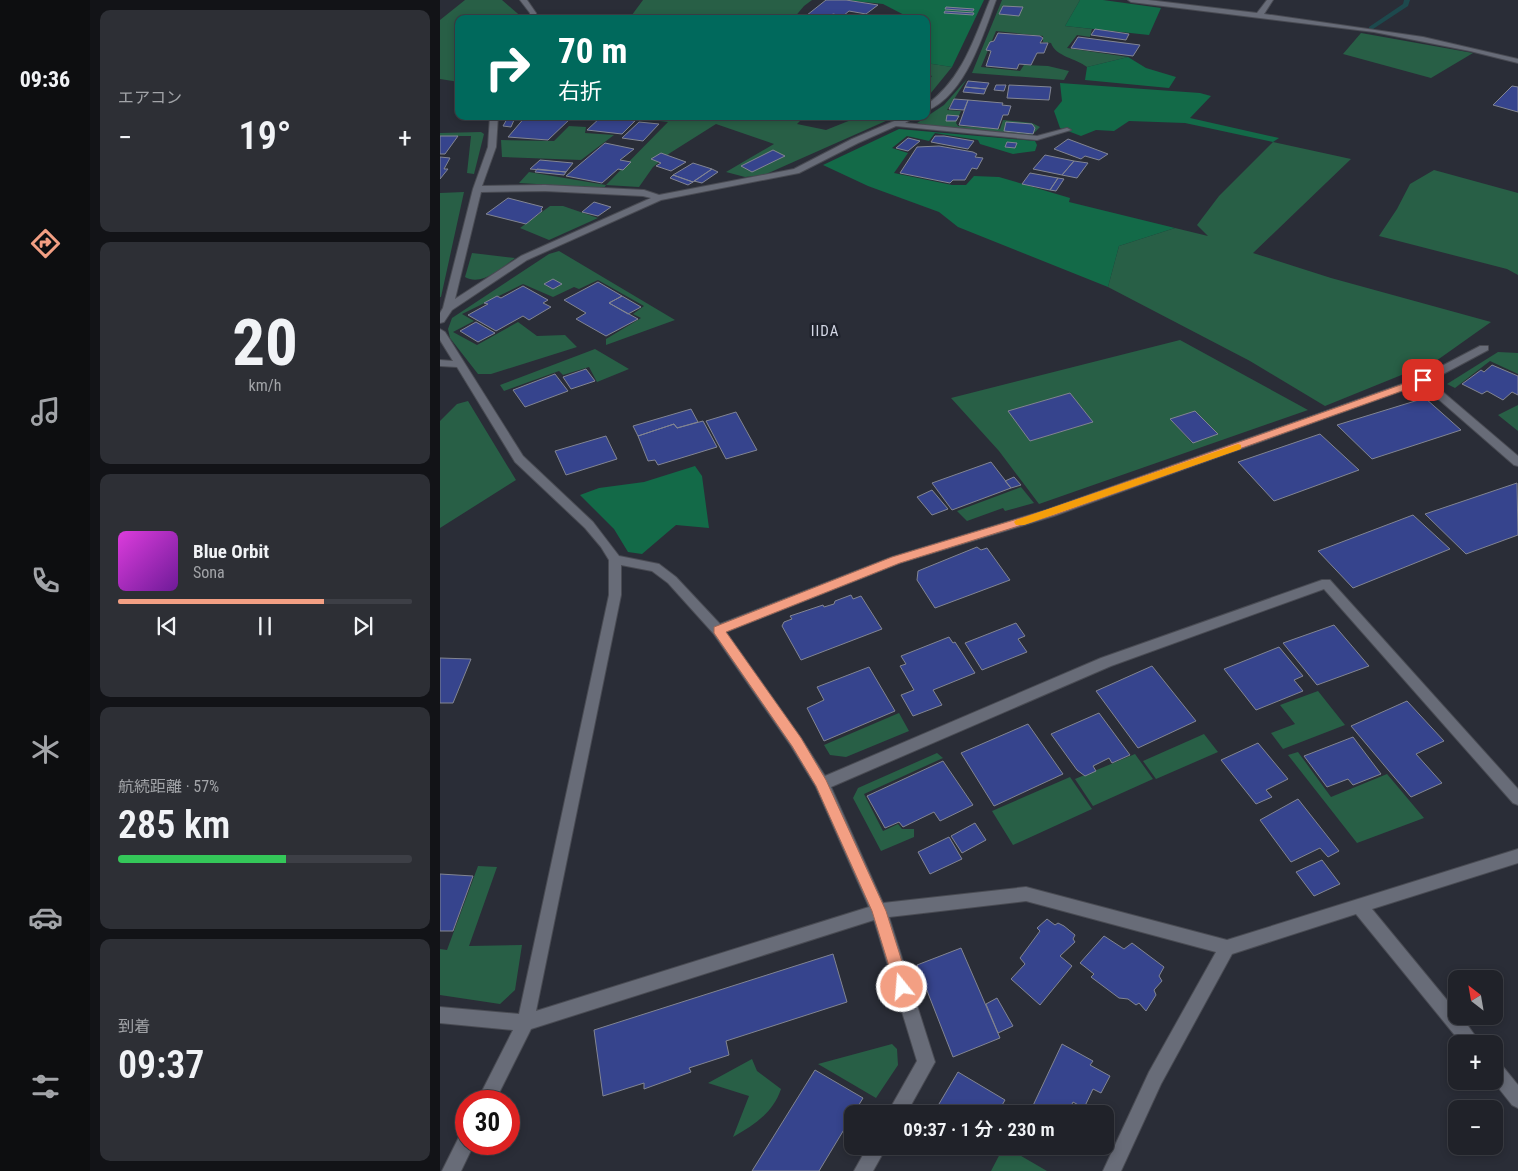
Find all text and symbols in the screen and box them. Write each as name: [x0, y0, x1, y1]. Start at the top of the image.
text: 70 m: [558, 31, 627, 72]
icon: right: [475, 35, 540, 100]
text: 09:36: [20, 67, 70, 92]
text: 右折: [558, 79, 602, 104]
text: エアコン: [118, 88, 182, 107]
text: 19°: [239, 114, 291, 158]
text: −: [118, 121, 132, 154]
text: +: [398, 121, 412, 154]
icon: directions: [28, 226, 63, 261]
text: 20: [232, 305, 298, 381]
district label: IIDA: [811, 322, 839, 340]
pin: [1402, 359, 1444, 401]
icon: arrive: [1409, 366, 1437, 394]
text: km/h: [249, 376, 281, 395]
icon: music: [28, 394, 63, 429]
text: Blue Orbit: [193, 540, 269, 563]
icon: phone: [28, 563, 63, 598]
text: Sona: [193, 563, 225, 582]
icon: previous: [153, 612, 181, 640]
icon: pause: [251, 612, 279, 640]
icon: next: [349, 612, 377, 640]
icon: climate: [28, 732, 63, 767]
text: 航続距離 · 57%: [118, 777, 219, 796]
text: 285 km: [118, 803, 230, 847]
icon: car: [28, 900, 63, 935]
position arrow: [875, 960, 927, 1012]
north arrow: [1448, 970, 1502, 1025]
map controls: [1448, 970, 1503, 1155]
text: 到着: [118, 1017, 150, 1036]
button: +: [1448, 1035, 1503, 1090]
text: 09:37: [118, 1043, 204, 1087]
icon: filters: [28, 1069, 63, 1104]
speed limit sign: 30: [455, 1090, 520, 1155]
button: −: [1448, 1100, 1503, 1155]
text: 09:37 · 1 分 · 230 m: [903, 1118, 1055, 1141]

